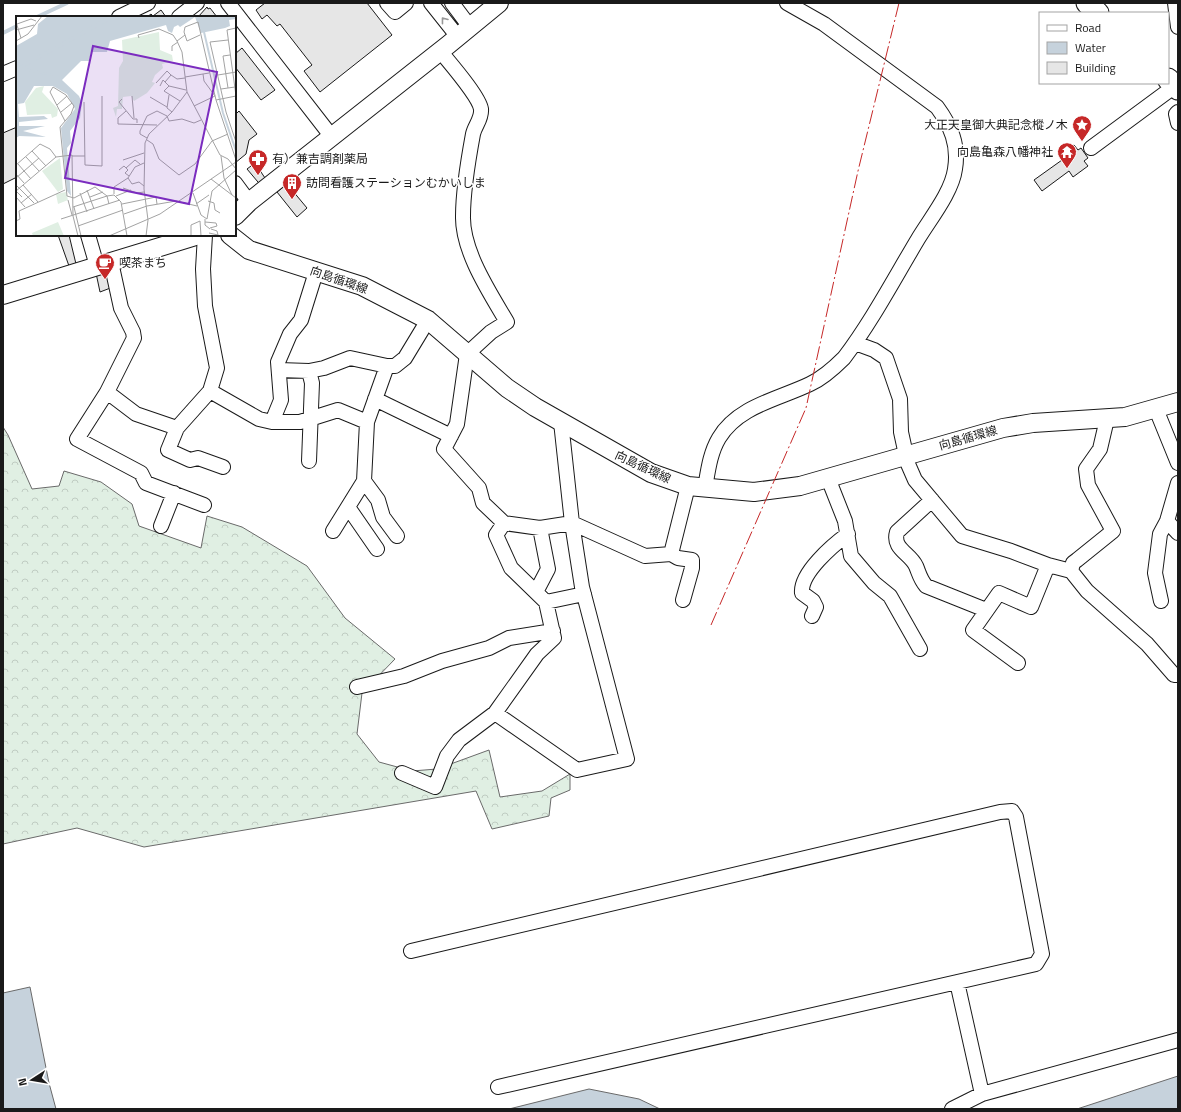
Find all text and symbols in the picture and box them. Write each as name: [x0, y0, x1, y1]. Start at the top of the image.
legend: [1039, 12, 1169, 84]
inset map: [16, 16, 236, 236]
one-way arrow: [442, 18, 449, 25]
text: Road: [1075, 18, 1101, 37]
text: Water: [1075, 38, 1106, 57]
text: Building: [1075, 58, 1116, 77]
place icon: 大正天皇御大典記念樅ノ木: [1071, 114, 1093, 142]
place label: 大正天皇御大典記念樅ノ木: [924, 115, 1068, 134]
temple icon: 向島亀森八幡神社: [1056, 141, 1078, 169]
place label: 向島亀森八幡神社: [957, 142, 1053, 161]
pharmacy icon: 有）兼吉調剤薬局: [247, 148, 269, 176]
place label: 有）兼吉調剤薬局: [272, 149, 368, 168]
building icon: 訪問看護ステーションむかいしま: [281, 172, 303, 200]
place label: 訪問看護ステーションむかいしま: [306, 173, 486, 192]
cafe icon: 喫茶まち: [94, 252, 116, 280]
place label: 喫茶まち: [119, 253, 167, 272]
street label: 向島循環線: [308, 261, 371, 298]
street label: 向島循環線: [936, 420, 999, 455]
street label: 向島循環線: [612, 445, 674, 488]
north arrow: [12, 1060, 52, 1100]
text: N: [14, 1077, 31, 1087]

